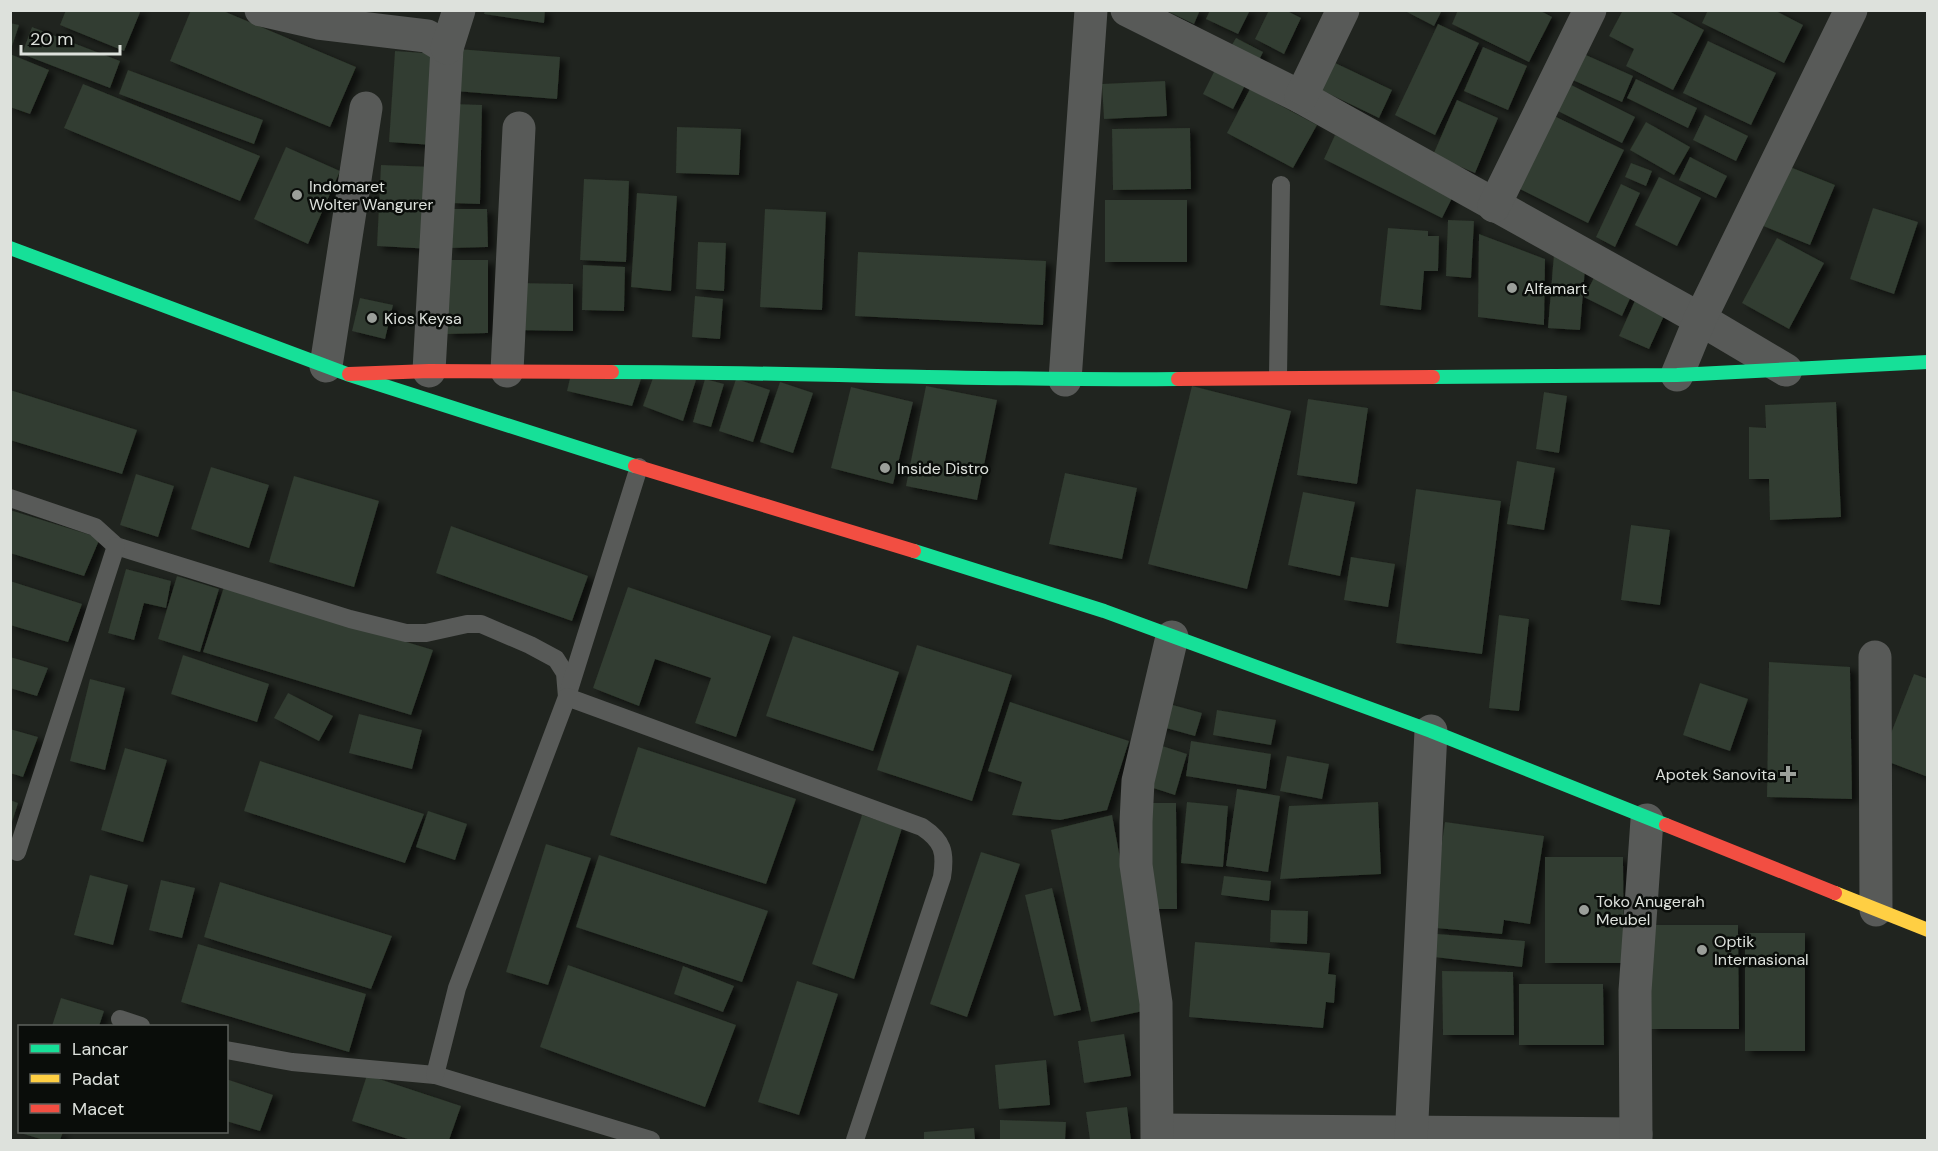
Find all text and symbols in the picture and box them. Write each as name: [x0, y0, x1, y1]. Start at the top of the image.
scale bar: [21, 18, 120, 56]
text: 20 m: [30, 27, 73, 51]
place label: Indomaret Wolter Wangurer: [309, 176, 433, 215]
marker: Indomaret Wolter Wangurer: [290, 188, 304, 202]
place label: Alfamart: [1524, 278, 1587, 299]
marker: Alfamart: [1505, 281, 1519, 295]
place label: Kios Keysa: [384, 308, 462, 329]
marker: Kios Keysa: [365, 311, 379, 325]
place label: Inside Distro: [897, 458, 989, 479]
marker: Inside Distro: [878, 461, 892, 475]
place label: Apotek Sanovita: [1655, 764, 1776, 785]
marker: Apotek Sanovita: [1781, 767, 1795, 781]
place label: Toko Anugerah Meubel: [1596, 891, 1705, 930]
marker: Toko Anugerah Meubel: [1577, 903, 1591, 917]
place label: Optik Internasional: [1714, 931, 1809, 970]
marker: Optik Internasional: [1695, 943, 1709, 957]
legend: [18, 1025, 228, 1133]
text: Lancar: [72, 1037, 129, 1061]
text: Padat: [72, 1067, 120, 1091]
text: Macet: [72, 1097, 124, 1121]

